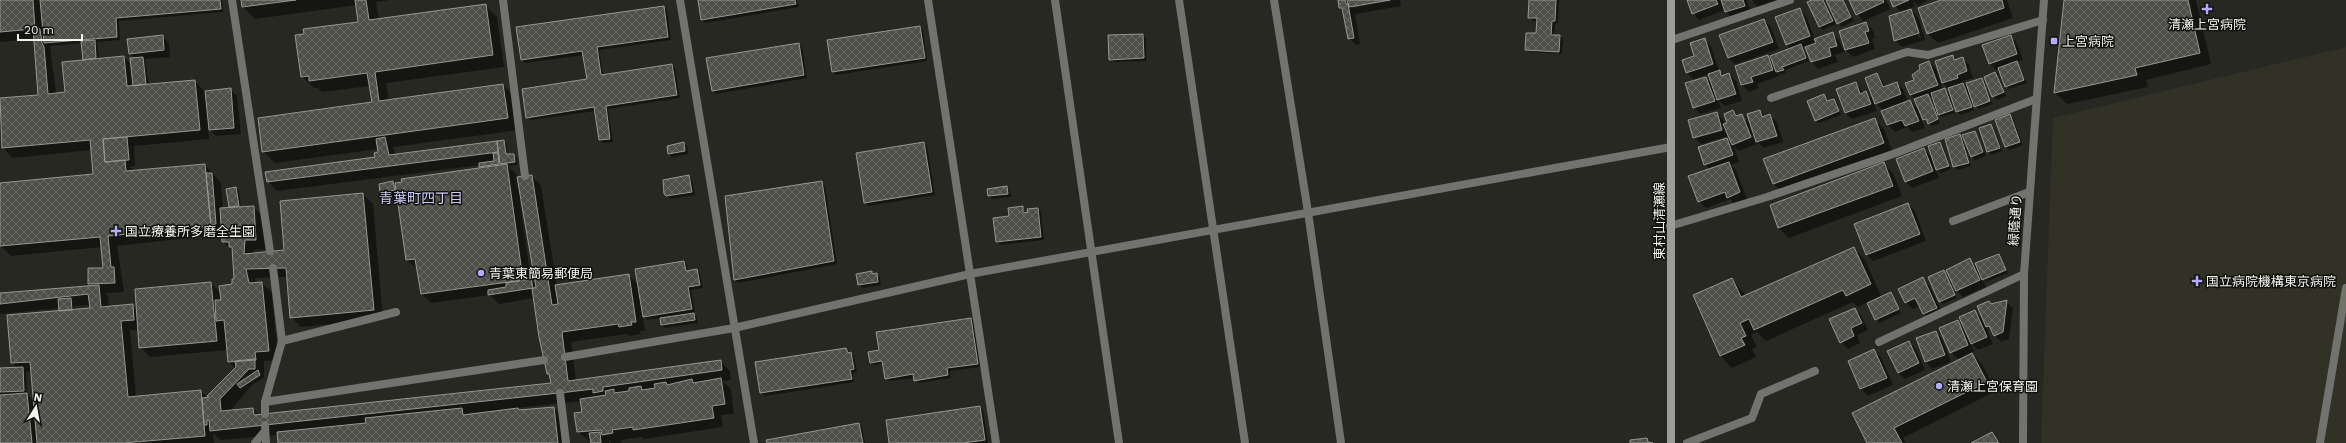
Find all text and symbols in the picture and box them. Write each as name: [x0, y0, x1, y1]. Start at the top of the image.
marker: 清瀬上宮病院: [2201, 3, 2213, 15]
scale bar: [18, 16, 82, 42]
place label: 清瀬上宮病院: [2168, 17, 2246, 32]
text: 20 m: [24, 23, 54, 37]
place label: 上宮病院: [2062, 34, 2114, 49]
marker: 上宮病院: [2049, 36, 2059, 46]
street label: 東村山清瀬線: [1652, 182, 1667, 260]
district label: 青葉町四丁目: [379, 190, 463, 206]
street label: 緑蔭通り: [2006, 194, 2024, 246]
place label: 国立療養所多磨全生園: [125, 224, 255, 239]
marker: 国立療養所多磨全生園: [110, 225, 122, 237]
place label: 青葉東簡易郵便局: [489, 266, 593, 281]
marker: 青葉東簡易郵便局: [476, 268, 486, 278]
place label: 国立病院機構東京病院: [2206, 274, 2336, 289]
marker: 国立病院機構東京病院: [2191, 275, 2203, 287]
place label: 清瀬上宮保育園: [1947, 379, 2038, 394]
marker: 清瀬上宮保育園: [1934, 381, 1944, 391]
north arrow: [16, 387, 56, 427]
text: N: [33, 391, 43, 405]

